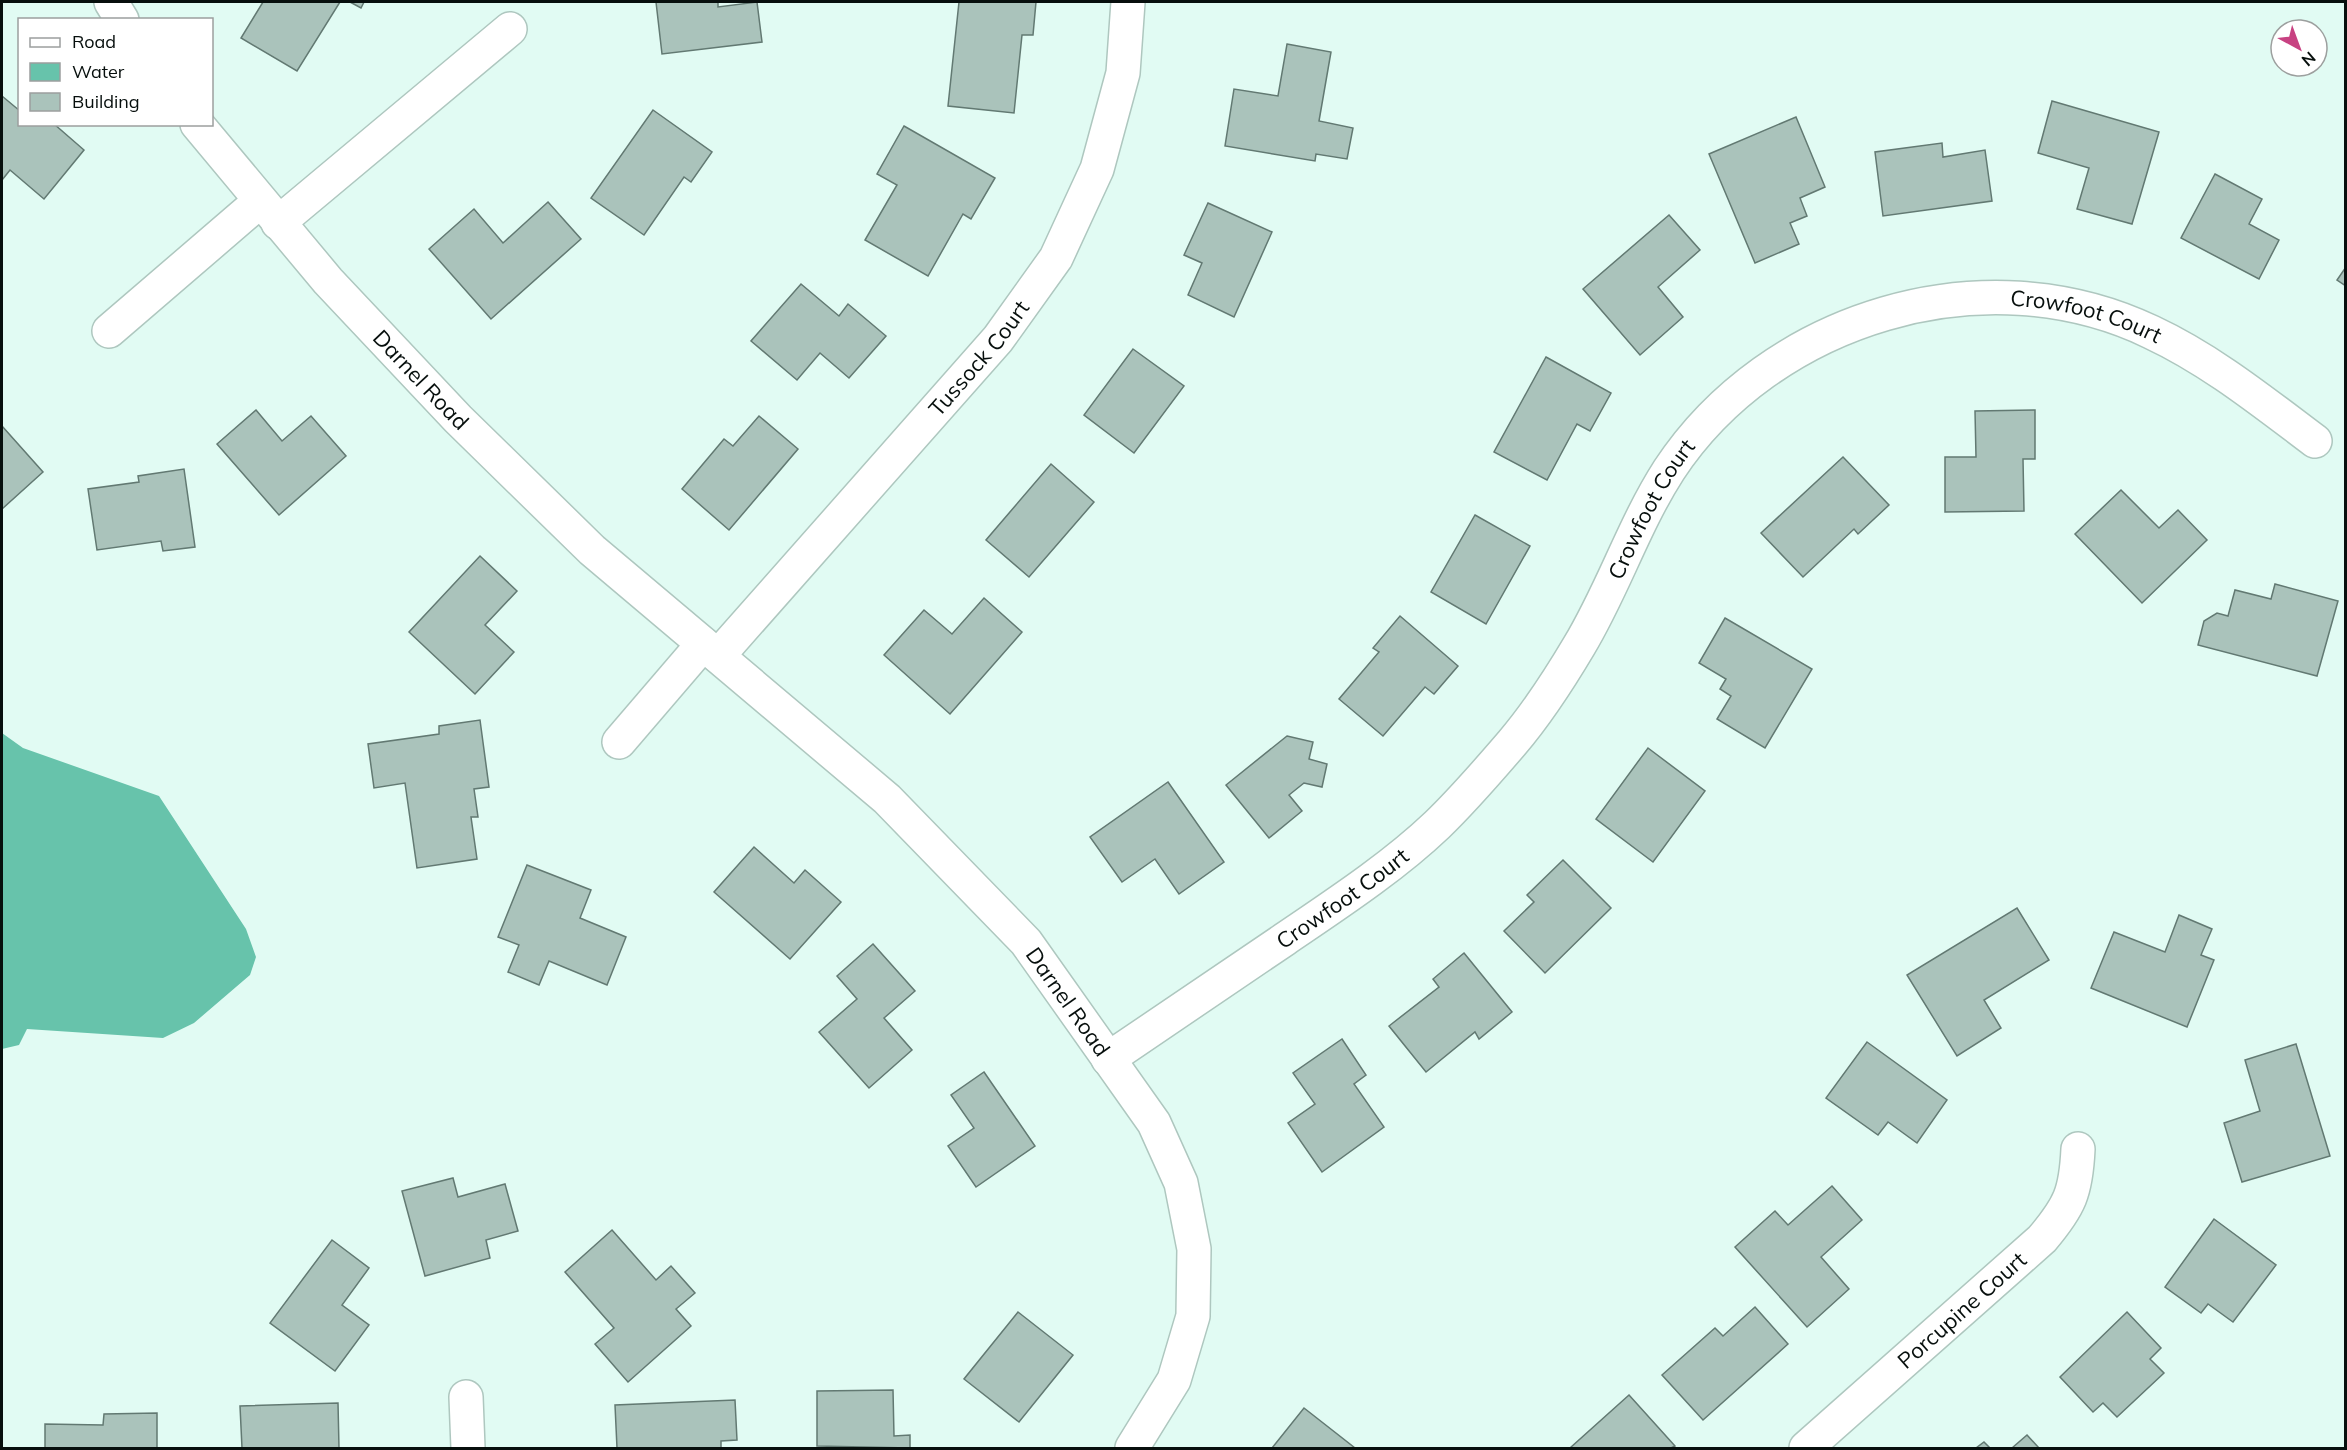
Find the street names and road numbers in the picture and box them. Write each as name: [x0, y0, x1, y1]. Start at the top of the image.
street label: Crowfoot Court: [2010, 284, 2167, 349]
street label: Tussock Court: [922, 295, 1035, 422]
street label: Darnel Road: [367, 324, 475, 436]
street label: Crowfoot Court: [1601, 433, 1701, 584]
street label: Crowfoot Court: [1271, 842, 1414, 955]
street label: Darnel Road: [1020, 942, 1116, 1062]
street label: Porcupine Court: [1892, 1245, 2032, 1375]

